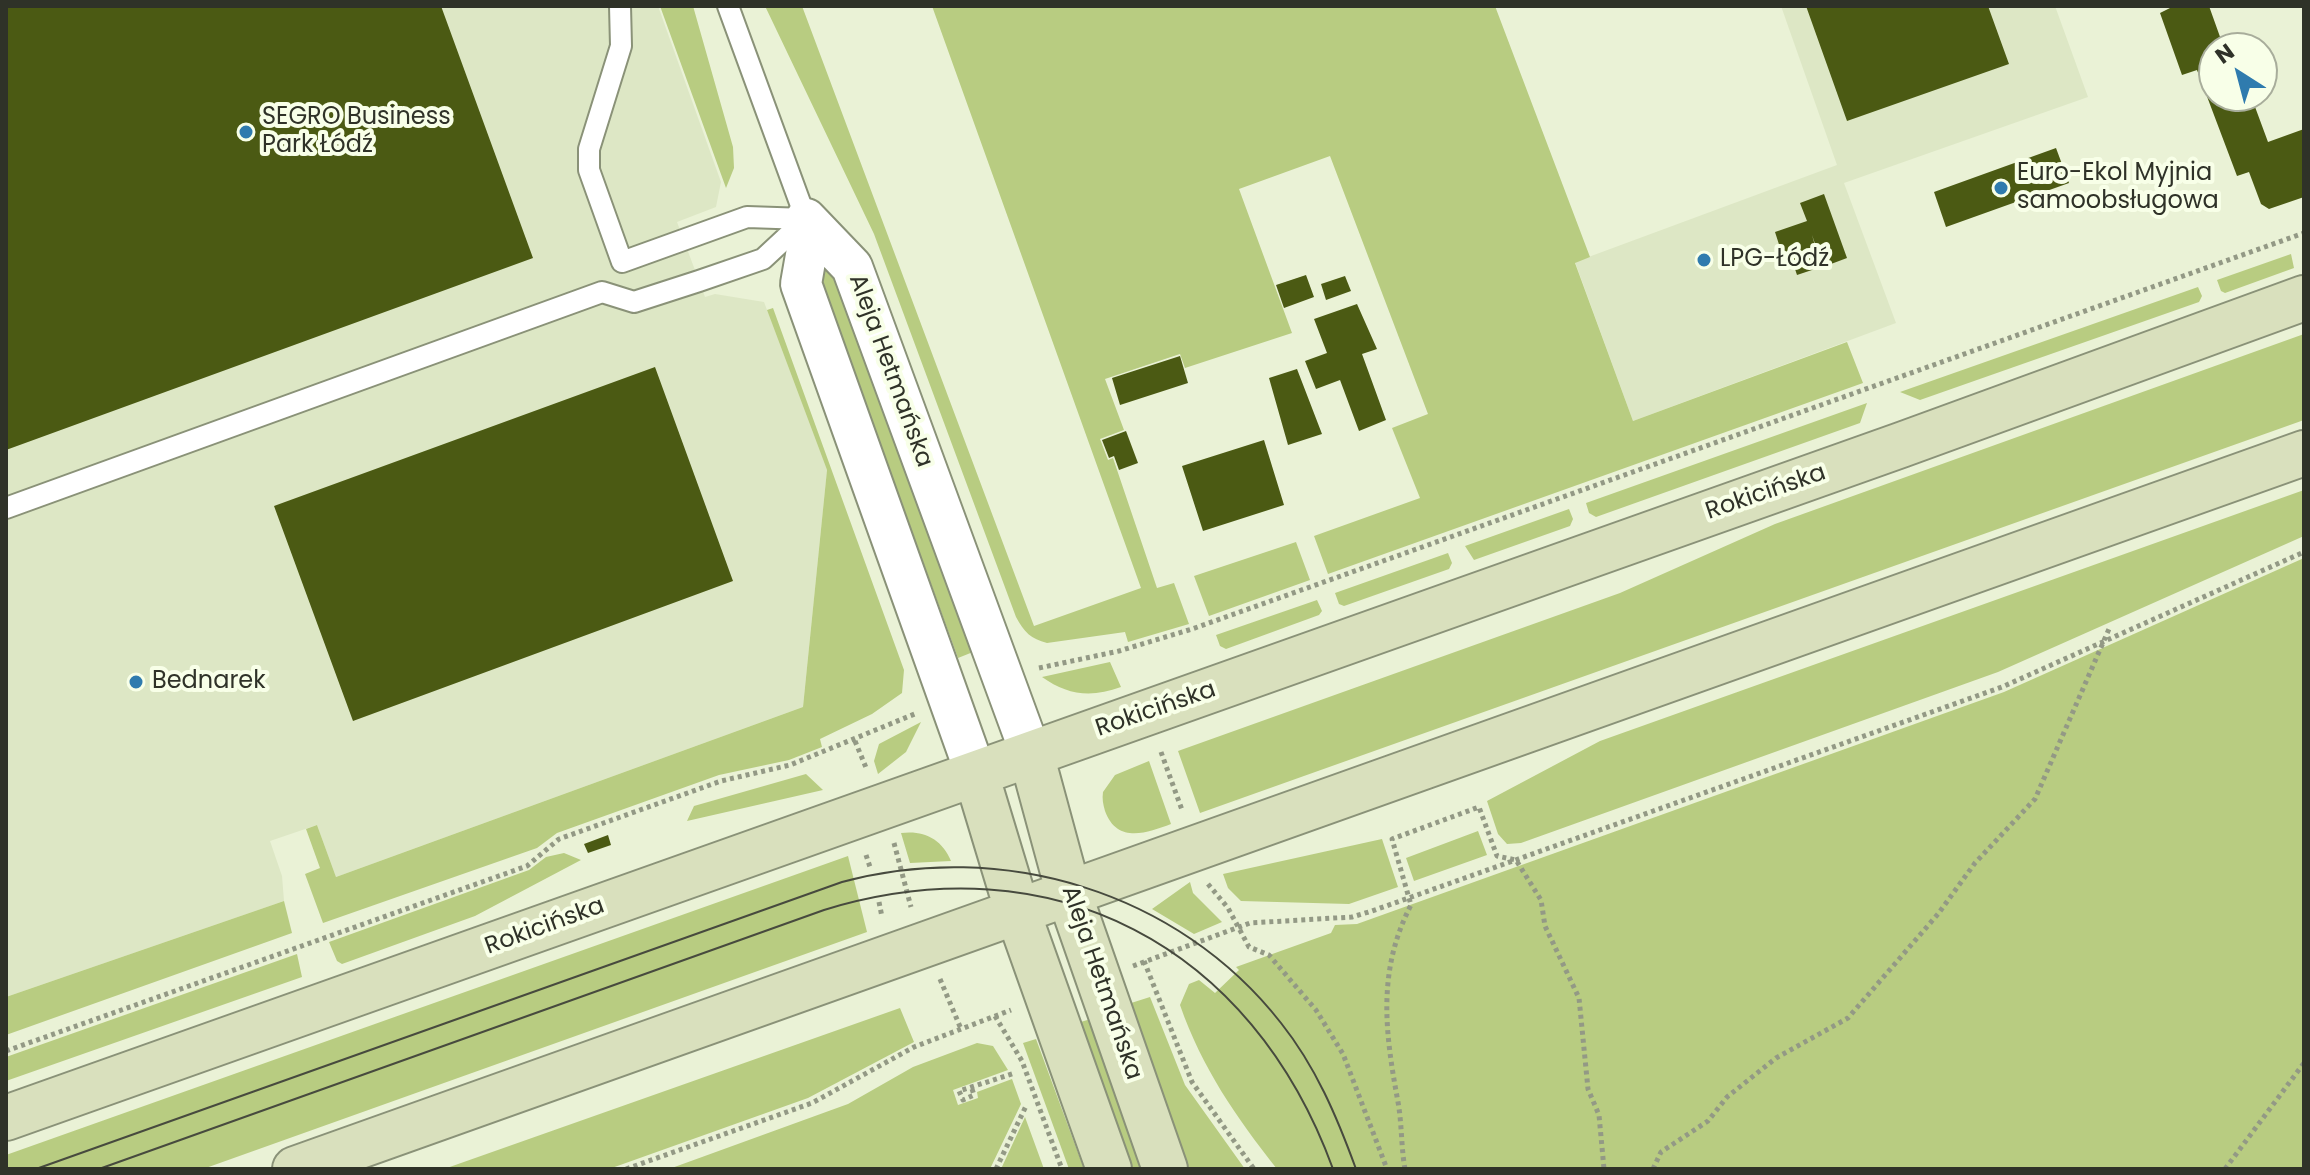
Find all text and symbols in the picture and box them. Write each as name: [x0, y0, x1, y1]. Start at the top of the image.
north arrow: [2198, 32, 2278, 112]
text: N: [2209, 36, 2241, 71]
place label: SEGRO Business Park Łódź: [262, 104, 451, 160]
marker: SEGRO Business Park Łódź: [237, 123, 255, 141]
place label: Euro-Ekol Myjnia samoobsługowa: [2017, 160, 2219, 216]
marker: Euro-Ekol Myjnia samoobsługowa: [1992, 179, 2010, 197]
place label: LPG-Łódź: [1720, 246, 1829, 274]
marker: LPG-Łódź: [1695, 251, 1713, 269]
street label: Aleja Hetmańska: [842, 271, 938, 471]
street label: Rokicińska: [1702, 459, 1830, 527]
place label: Bednarek: [152, 668, 266, 696]
marker: Bednarek: [127, 673, 145, 691]
street label: Rokicińska: [1092, 676, 1220, 744]
street label: Aleja Hetmańska: [1054, 882, 1148, 1084]
street label: Rokicińska: [481, 892, 609, 962]

